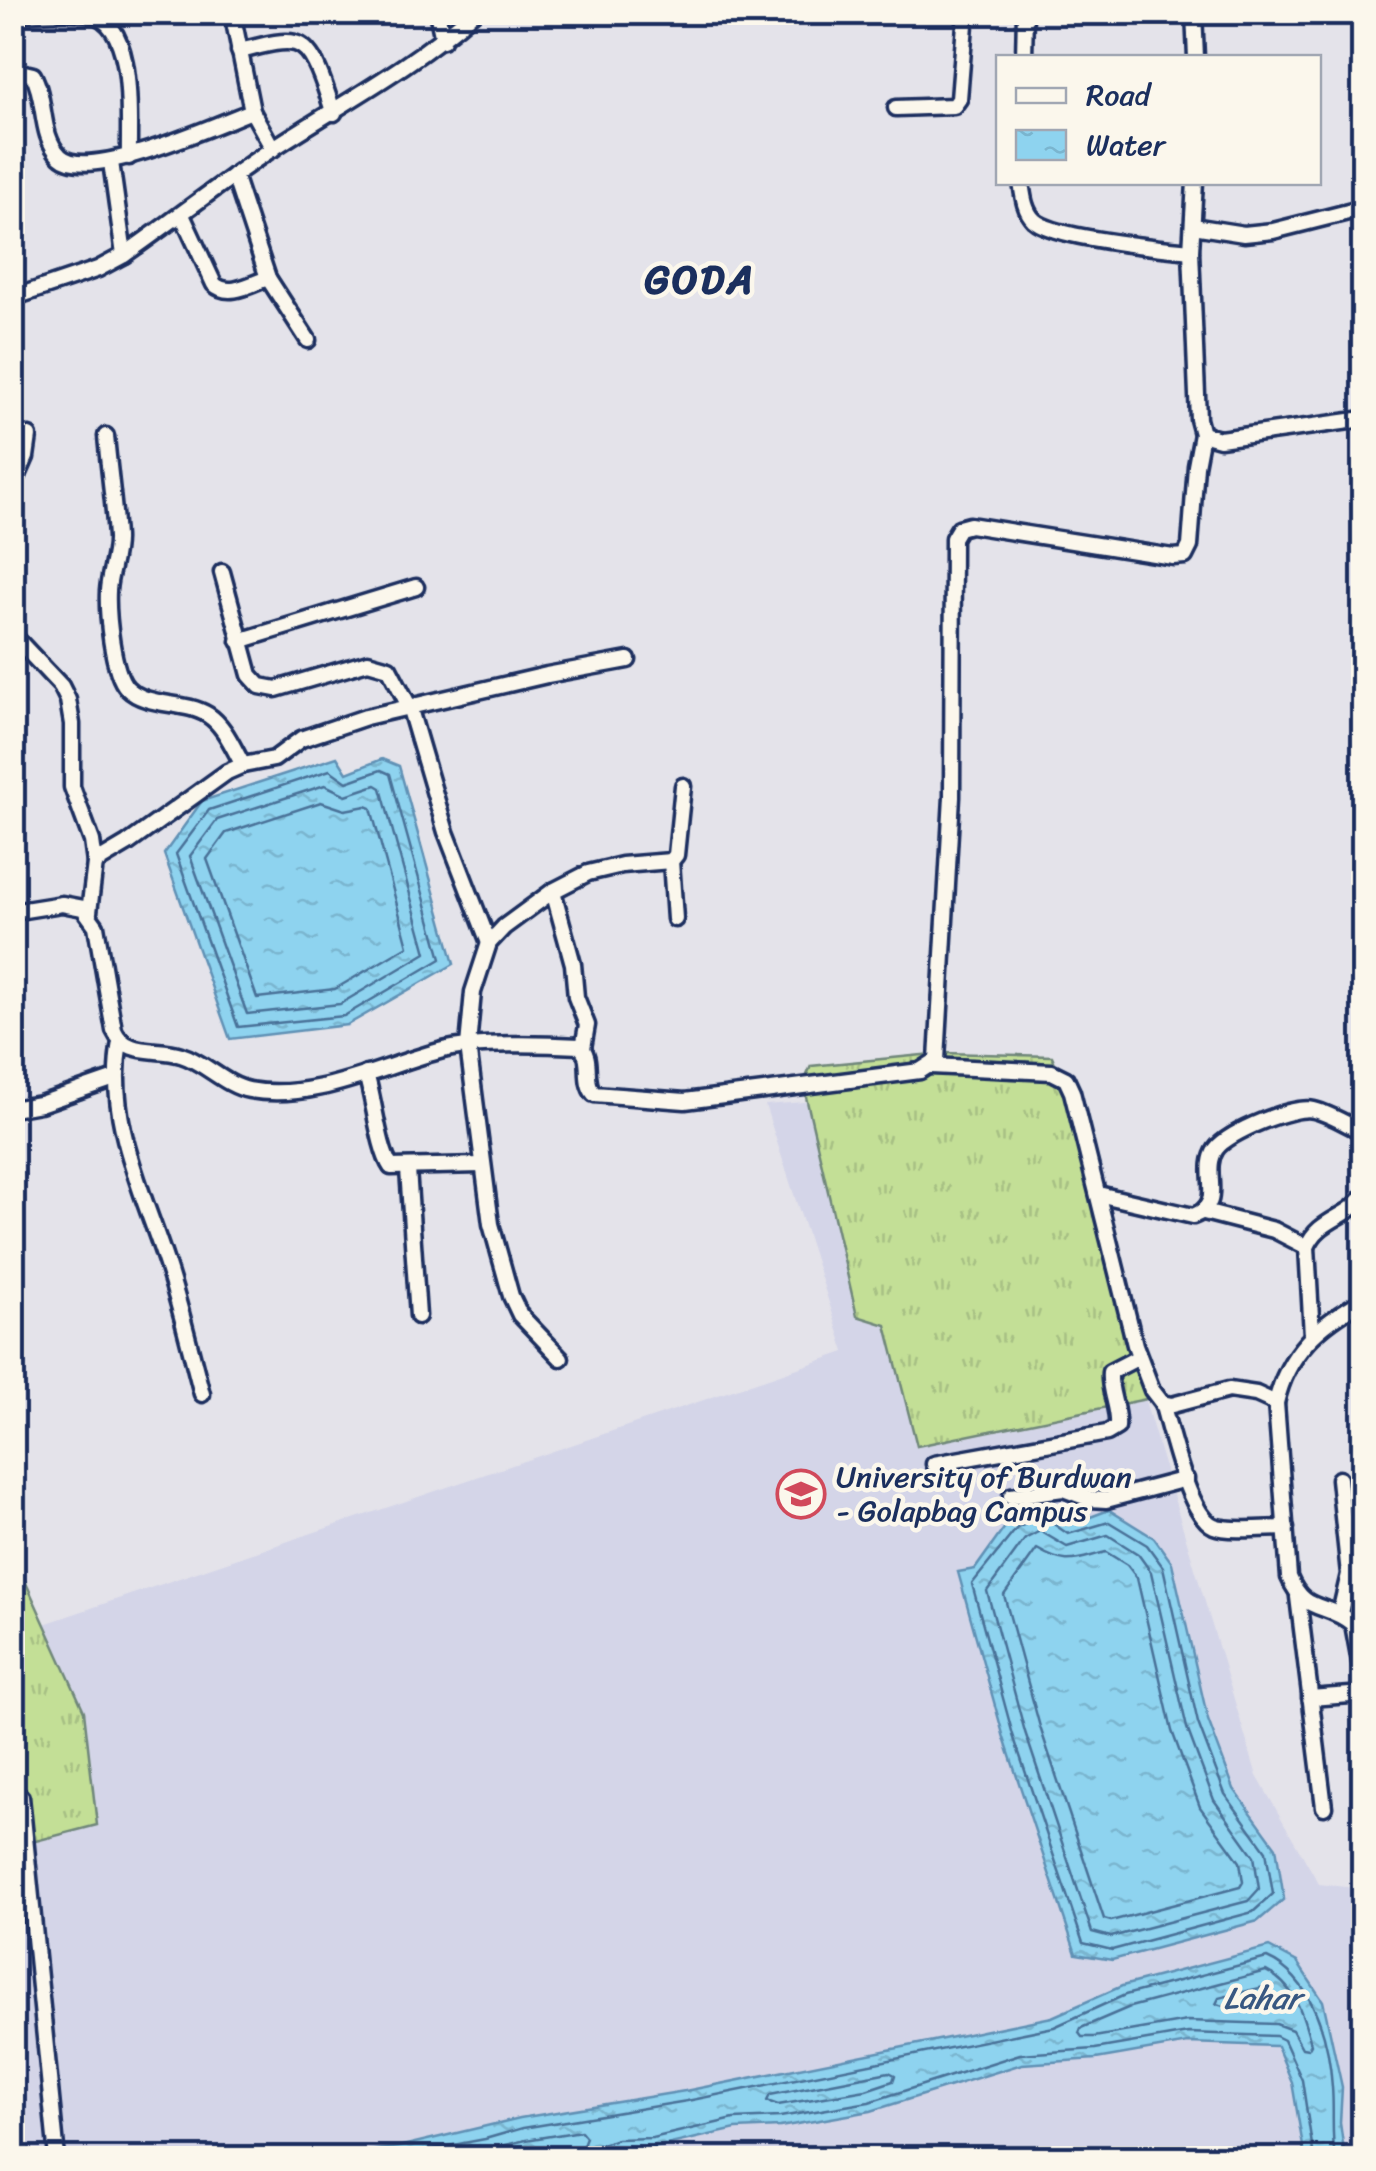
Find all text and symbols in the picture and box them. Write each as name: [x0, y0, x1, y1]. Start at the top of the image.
legend: [996, 55, 1321, 185]
text: Road: [1086, 68, 1153, 122]
text: Water: [1086, 118, 1167, 172]
district label: GODA: [645, 244, 756, 315]
place label: University of Burdwan - Golapbag Campus: [836, 1450, 1132, 1538]
school or university icon: University of Burdwan - Golapbag Campus: [775, 1468, 827, 1520]
water label: Lahar: [1224, 1970, 1306, 2027]

